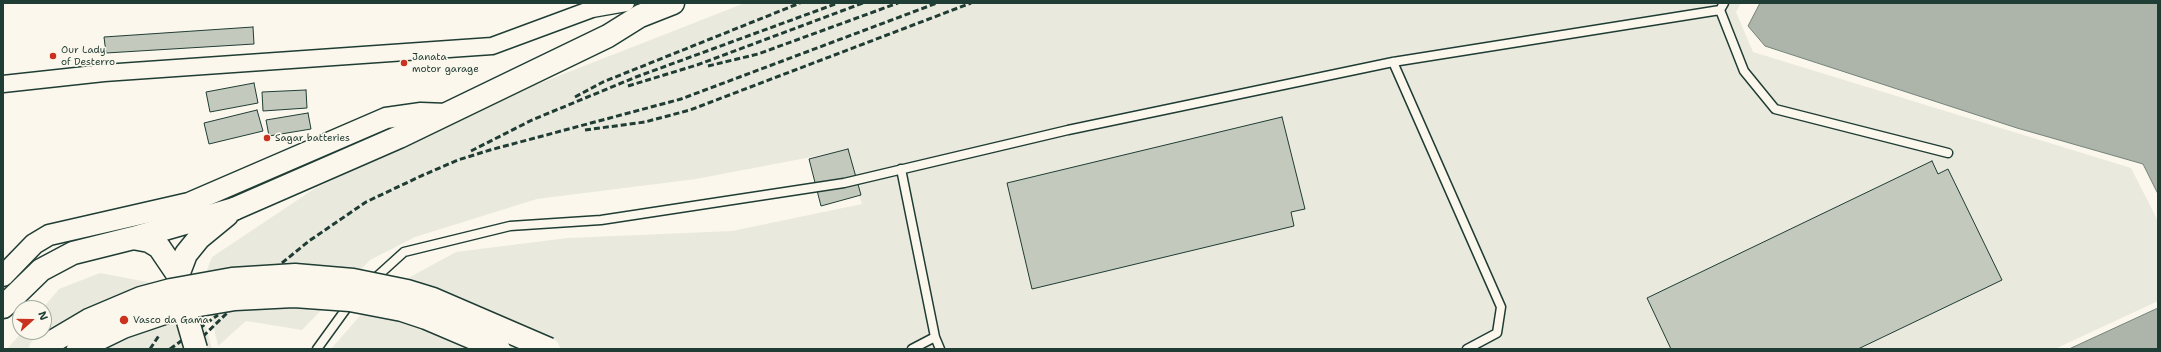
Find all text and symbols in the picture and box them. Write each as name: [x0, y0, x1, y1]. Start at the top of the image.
place label: Our Lady of Desterro: [61, 44, 115, 68]
marker: Our Lady of Desterro: [48, 51, 58, 61]
place label: Janata motor garage: [412, 51, 479, 74]
marker: Janata motor garage: [399, 58, 409, 68]
place label: Sagar batteries: [275, 132, 350, 144]
marker: Sagar batteries: [262, 133, 272, 143]
north arrow: [12, 300, 52, 340]
text: N: [34, 309, 51, 323]
marker: Vasco da Gama: [118, 314, 130, 326]
place label: Vasco da Gama: [133, 314, 209, 326]

